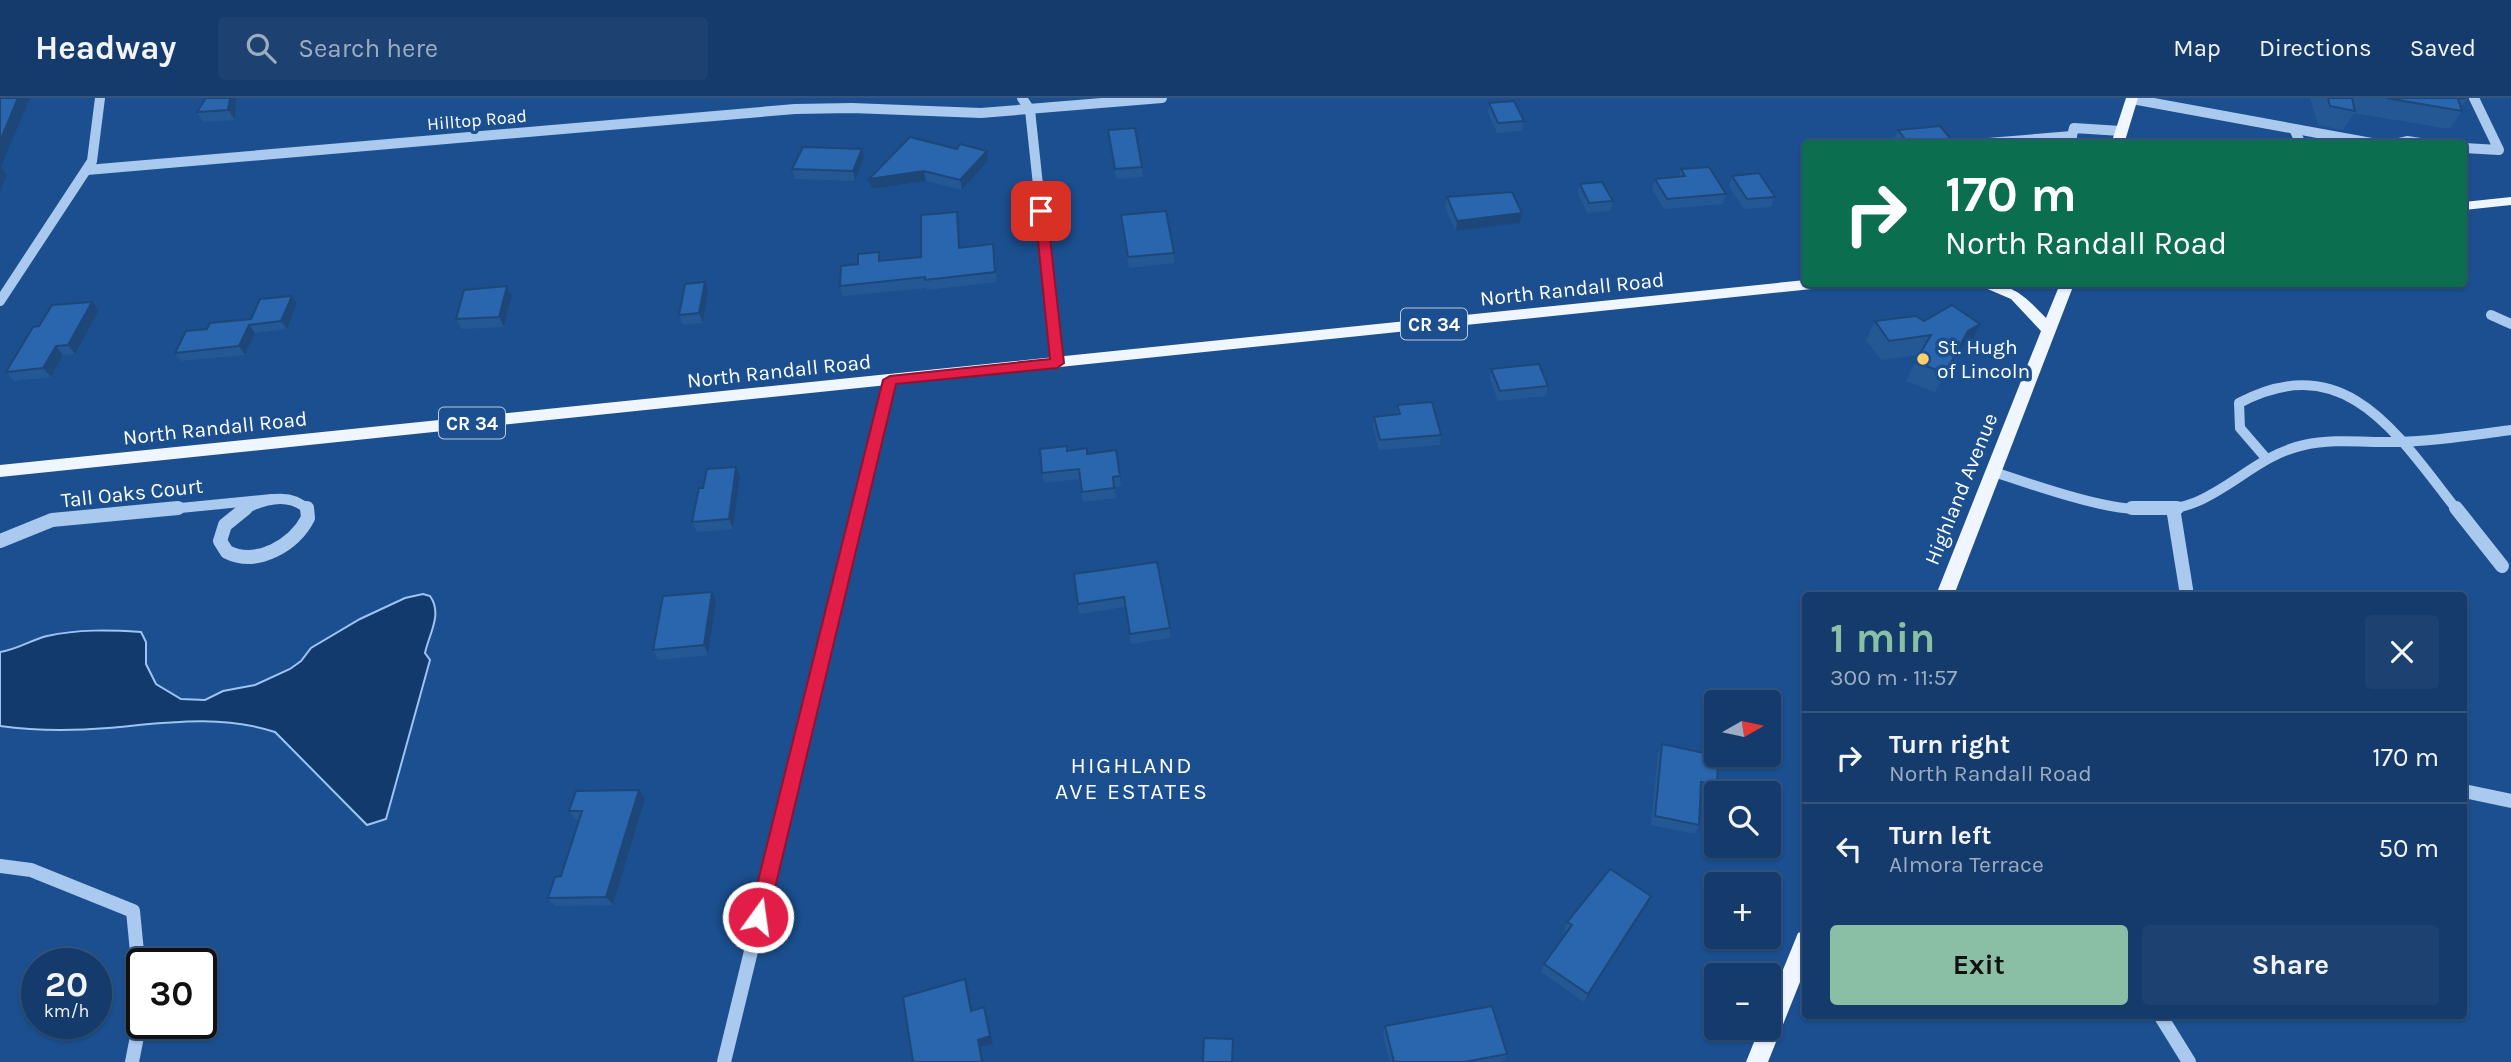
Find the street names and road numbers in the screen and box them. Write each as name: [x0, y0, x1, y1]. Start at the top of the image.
street label: Hilltop Road: [426, 105, 528, 135]
street label: North Randall Road: [1479, 267, 1665, 311]
road number: CR 34: [1401, 308, 1467, 340]
street label: North Randall Road: [686, 349, 872, 393]
street label: North Randall Road: [122, 406, 308, 450]
road number: CR 34: [439, 408, 505, 438]
street label: Highland Avenue: [1920, 410, 2002, 568]
street label: Tall Oaks Court: [60, 474, 204, 512]

